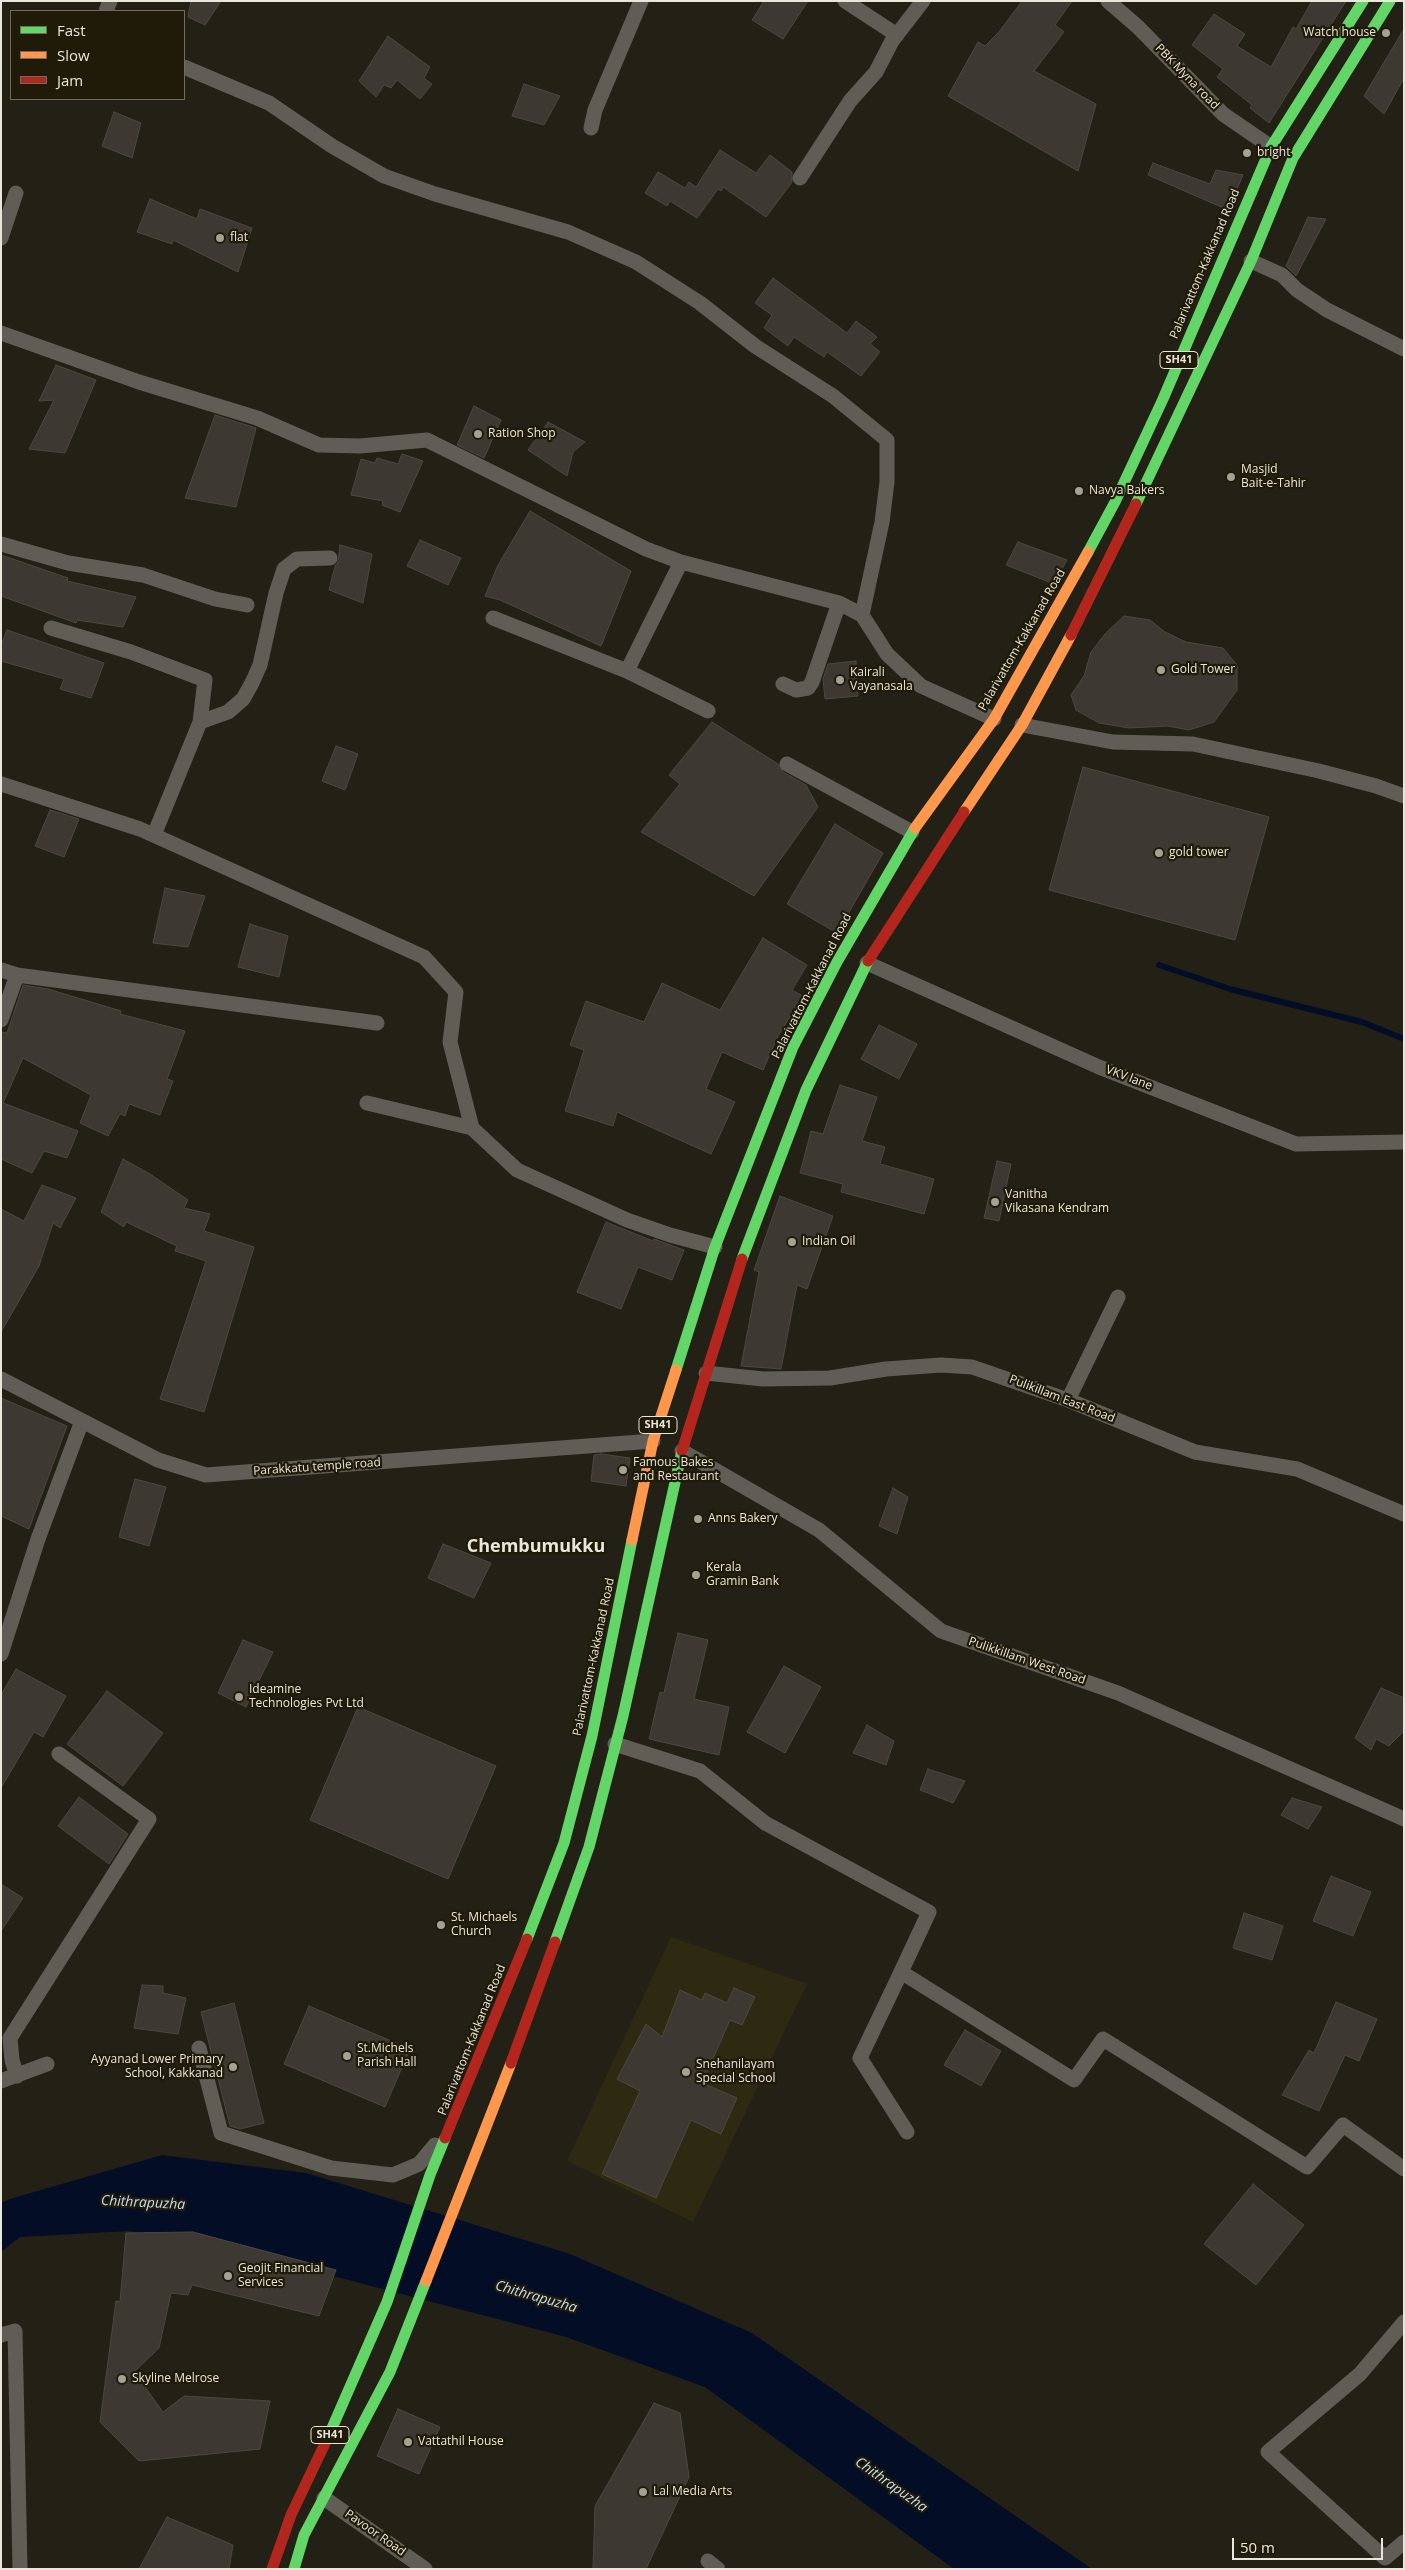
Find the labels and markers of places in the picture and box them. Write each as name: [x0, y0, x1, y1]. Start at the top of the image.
place label: Watch house: [1303, 26, 1376, 40]
marker: Watch house: [1380, 27, 1392, 39]
place label: bright: [1257, 146, 1290, 160]
marker: bright: [1241, 147, 1253, 159]
place label: flat: [230, 231, 248, 245]
marker: flat: [214, 232, 226, 244]
place label: Ration Shop: [488, 427, 556, 441]
marker: Ration Shop: [472, 428, 484, 440]
place label: Masjid Bait-e-Tahir: [1241, 463, 1306, 491]
marker: Masjid Bait-e-Tahir: [1225, 471, 1237, 483]
place label: Navya Bakers: [1089, 484, 1165, 498]
marker: Navya Bakers: [1073, 485, 1085, 497]
place label: Gold Tower: [1171, 663, 1235, 677]
marker: Gold Tower: [1155, 664, 1167, 676]
place label: Kairali Vayanasala: [850, 666, 913, 694]
marker: Kairali Vayanasala: [834, 674, 846, 686]
place label: gold tower: [1169, 846, 1229, 860]
marker: gold tower: [1153, 847, 1165, 859]
place label: Vanitha Vikasana Kendram: [1005, 1188, 1109, 1216]
marker: Vanitha Vikasana Kendram: [989, 1196, 1001, 1208]
place label: Indian Oil: [802, 1235, 856, 1249]
marker: Indian Oil: [786, 1236, 798, 1248]
place label: Famous Bakes and Restaurant: [633, 1456, 719, 1484]
marker: Famous Bakes and Restaurant: [617, 1464, 629, 1476]
place label: Anns Bakery: [708, 1512, 778, 1526]
marker: Anns Bakery: [692, 1513, 704, 1525]
place label: Kerala Gramin Bank: [706, 1561, 779, 1589]
marker: Kerala Gramin Bank: [690, 1569, 702, 1581]
place label: Ideamine Technologies Pvt Ltd: [249, 1683, 364, 1711]
marker: Ideamine Technologies Pvt Ltd: [233, 1691, 245, 1703]
place label: St. Michaels Church: [451, 1911, 517, 1939]
marker: St. Michaels Church: [435, 1919, 447, 1931]
place label: St.Michels Parish Hall: [357, 2042, 417, 2070]
marker: St.Michels Parish Hall: [341, 2050, 353, 2062]
place label: Ayyanad Lower Primary School, Kakkanad: [91, 2053, 223, 2081]
place label: Snehanilayam Special School: [696, 2058, 775, 2086]
marker: Ayyanad Lower Primary School, Kakkanad: [227, 2061, 239, 2073]
marker: Snehanilayam Special School: [680, 2066, 692, 2078]
place label: Geojit Financial Services: [238, 2262, 323, 2290]
marker: Geojit Financial Services: [222, 2270, 234, 2282]
place label: Skyline Melrose: [132, 2372, 219, 2386]
marker: Skyline Melrose: [116, 2373, 128, 2385]
place label: Vattathil House: [418, 2435, 504, 2449]
marker: Vattathil House: [402, 2436, 414, 2448]
place label: Lal Media Arts: [653, 2485, 732, 2499]
marker: Lal Media Arts: [637, 2486, 649, 2498]

